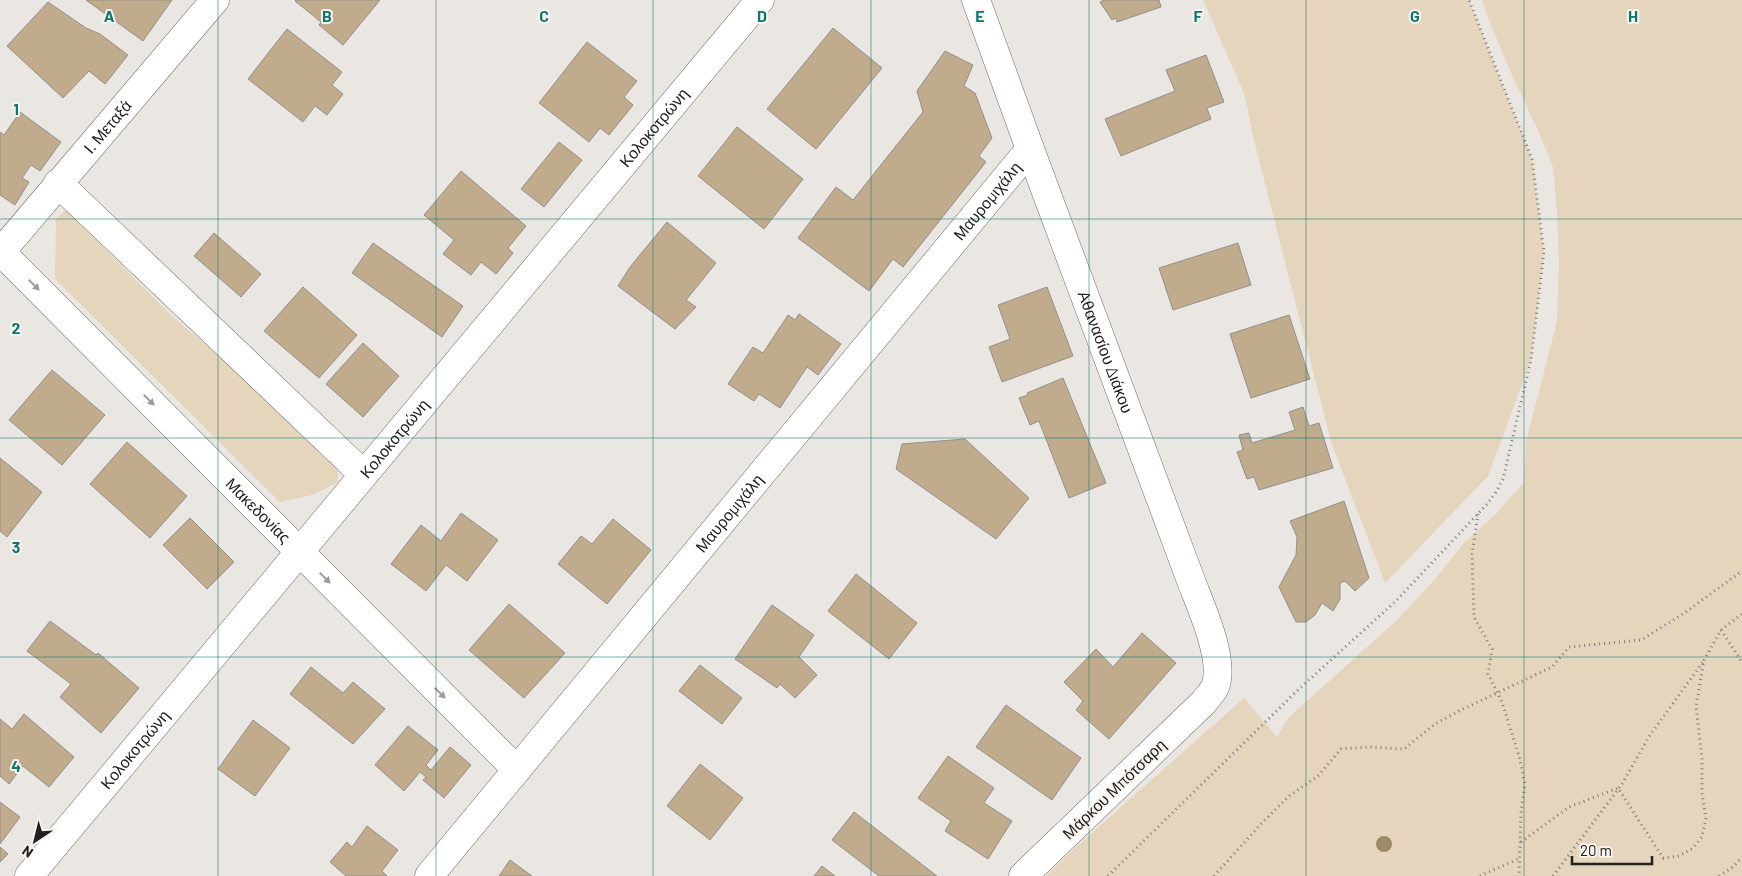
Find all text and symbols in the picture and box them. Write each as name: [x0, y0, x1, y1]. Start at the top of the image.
text: A: [104, 6, 115, 25]
text: B: [322, 6, 332, 25]
text: C: [539, 6, 549, 25]
text: D: [757, 6, 767, 25]
text: E: [975, 6, 985, 25]
text: F: [1194, 6, 1203, 25]
text: G: [1410, 6, 1420, 25]
text: H: [1628, 6, 1638, 25]
street label: Κολοκοτρώνη: [615, 84, 692, 170]
street label: Ι. Μεταξά: [79, 96, 135, 157]
text: 1: [13, 99, 19, 118]
street label: Μαυρομιχάλη: [949, 158, 1025, 243]
one-way arrow: [28, 279, 40, 291]
street label: Αθανασίου Διάκου: [1075, 288, 1138, 415]
text: 2: [12, 318, 21, 337]
one-way arrow: [143, 394, 155, 406]
street label: Κολοκοτρώνη: [355, 395, 432, 481]
street label: Μαυρομιχάλη: [691, 470, 767, 556]
street label: Μακεδονίας: [222, 473, 295, 547]
text: 3: [12, 537, 20, 556]
one-way arrow: [319, 571, 331, 583]
one-way arrow: [434, 687, 446, 699]
street label: Κολοκοτρώνη: [96, 706, 173, 792]
street label: Μάρκου Μπότσαρη: [1058, 735, 1169, 843]
text: 4: [11, 756, 21, 775]
north arrow: [10, 816, 60, 866]
scale bar: [1572, 834, 1652, 866]
text: 20 m: [1580, 841, 1612, 859]
text: N: [19, 842, 36, 862]

